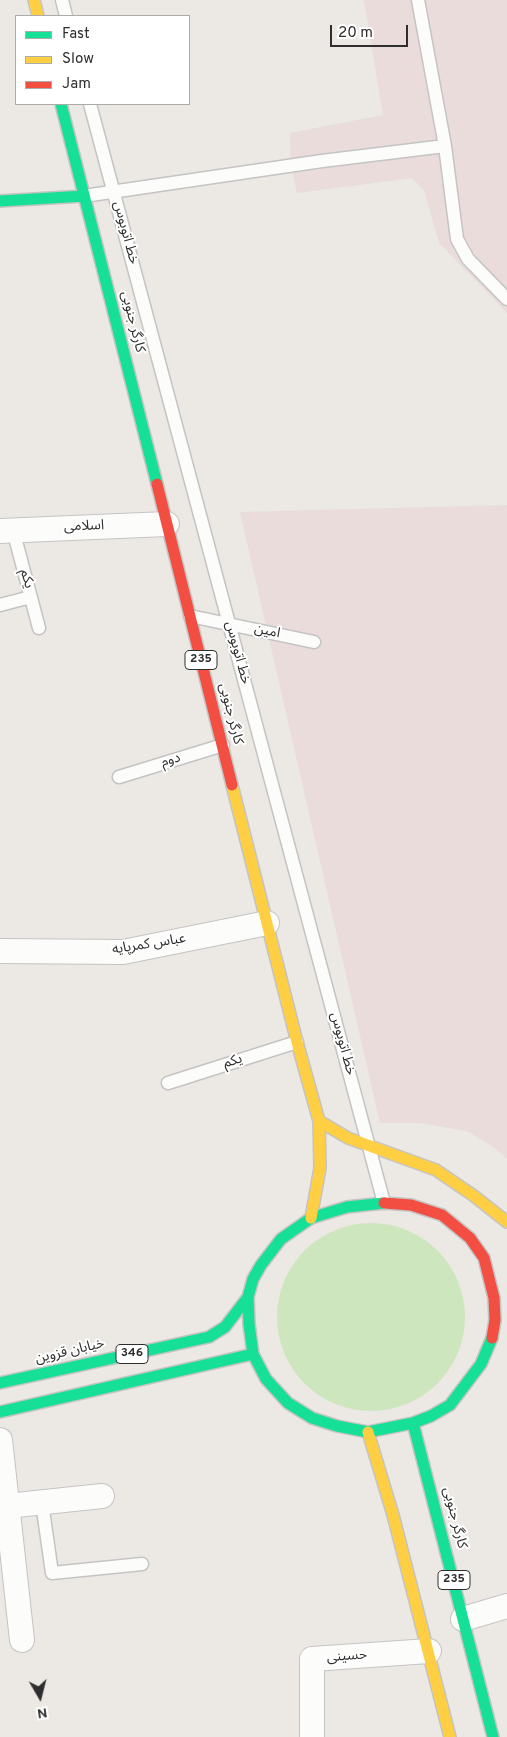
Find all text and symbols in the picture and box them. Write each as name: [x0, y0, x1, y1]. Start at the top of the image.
legend: [15, 15, 190, 105]
scale bar: [332, 15, 410, 47]
text: 20 m: [338, 24, 373, 43]
text: Fast: [62, 25, 90, 44]
text: Slow: [62, 50, 94, 69]
text: Jam: [62, 75, 91, 94]
street label: خط اتوبوس: [109, 200, 141, 266]
street label: کارگر جنوبی: [116, 290, 148, 354]
street label: اسلامی: [64, 518, 104, 536]
street label: یکم: [15, 568, 37, 590]
street label: خط اتوبوس: [221, 620, 253, 686]
street label: امین: [252, 621, 282, 643]
road number: 235: [185, 650, 217, 670]
street label: کارگر جنوبی: [214, 682, 246, 746]
street label: دوم: [159, 750, 183, 772]
street label: عباس کمرپایه: [111, 931, 187, 959]
street label: خط اتوبوس: [326, 1011, 358, 1077]
street label: یکم: [221, 1051, 245, 1073]
street label: خیابان قزوین: [34, 1336, 106, 1368]
road number: 346: [116, 1345, 148, 1364]
street label: کارگر جنوبی: [438, 1486, 470, 1550]
road number: 235: [438, 1570, 470, 1590]
street label: حسینی: [326, 1647, 368, 1667]
north arrow: [15, 1672, 65, 1722]
text: N: [36, 1703, 48, 1721]

